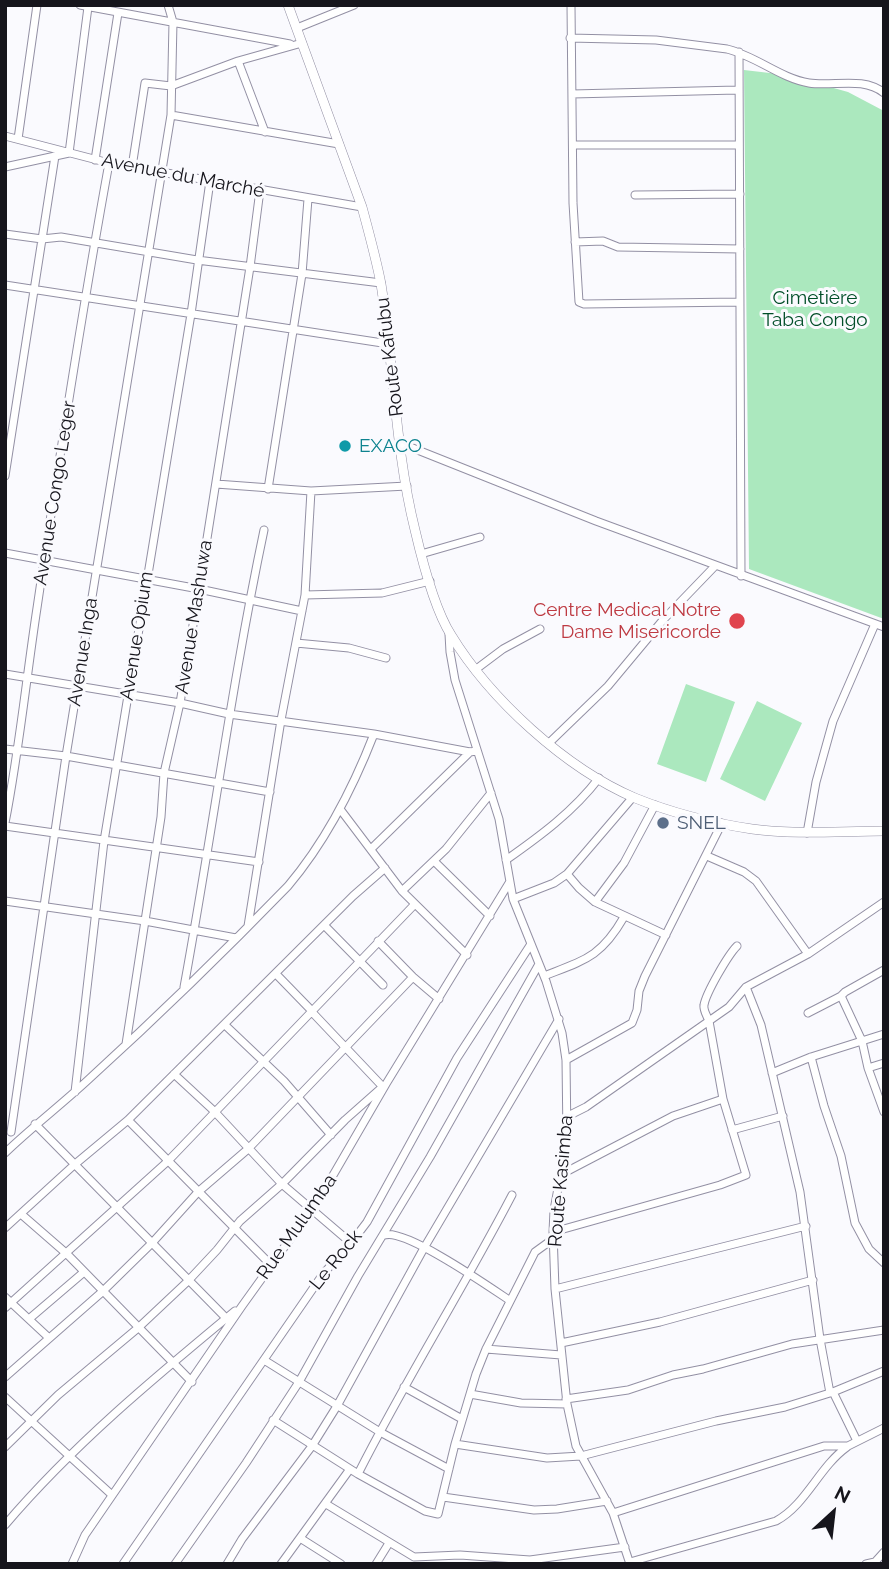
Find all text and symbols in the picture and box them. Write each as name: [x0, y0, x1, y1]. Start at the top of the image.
street label: Avenue du Marché: [100, 149, 266, 203]
park label: Cimetière Taba Congo: [762, 287, 868, 331]
street label: Route Kafubu: [371, 296, 409, 418]
street label: Avenue Congo Leger: [29, 399, 81, 587]
place label: EXACO: [359, 435, 422, 457]
marker: EXACO: [337, 438, 353, 454]
street label: Avenue Mashuwa: [171, 538, 217, 696]
street label: Avenue Opium: [116, 570, 158, 702]
street label: Avenue Inga: [63, 596, 103, 708]
place label: Centre Medical Notre Dame Misericorde: [533, 599, 721, 643]
marker: Centre Medical Notre Dame Misericorde: [727, 611, 747, 631]
place label: SNEL: [677, 812, 726, 834]
marker: SNEL: [655, 815, 671, 831]
street label: Route Kasimba: [544, 1114, 578, 1248]
street label: Rue Mulumba: [252, 1170, 342, 1284]
street label: Le Rock: [305, 1225, 367, 1295]
north arrow: [798, 1478, 868, 1548]
text: N: [831, 1481, 854, 1507]

